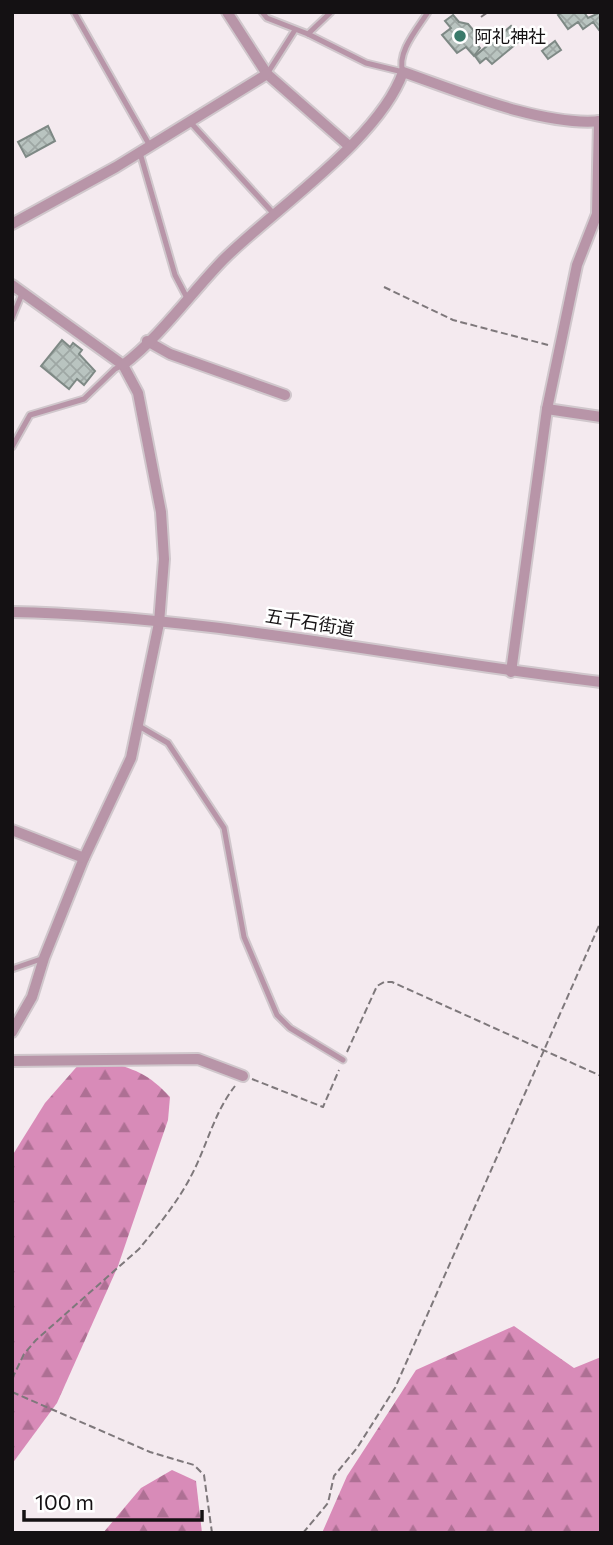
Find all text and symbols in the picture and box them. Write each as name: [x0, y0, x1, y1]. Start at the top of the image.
place label: 阿礼神社: [474, 25, 546, 47]
marker: 阿礼神社: [452, 28, 468, 44]
street label: 五千石街道: [264, 604, 356, 640]
scale bar: [24, 1478, 203, 1522]
text: 100 m: [35, 1489, 94, 1514]

